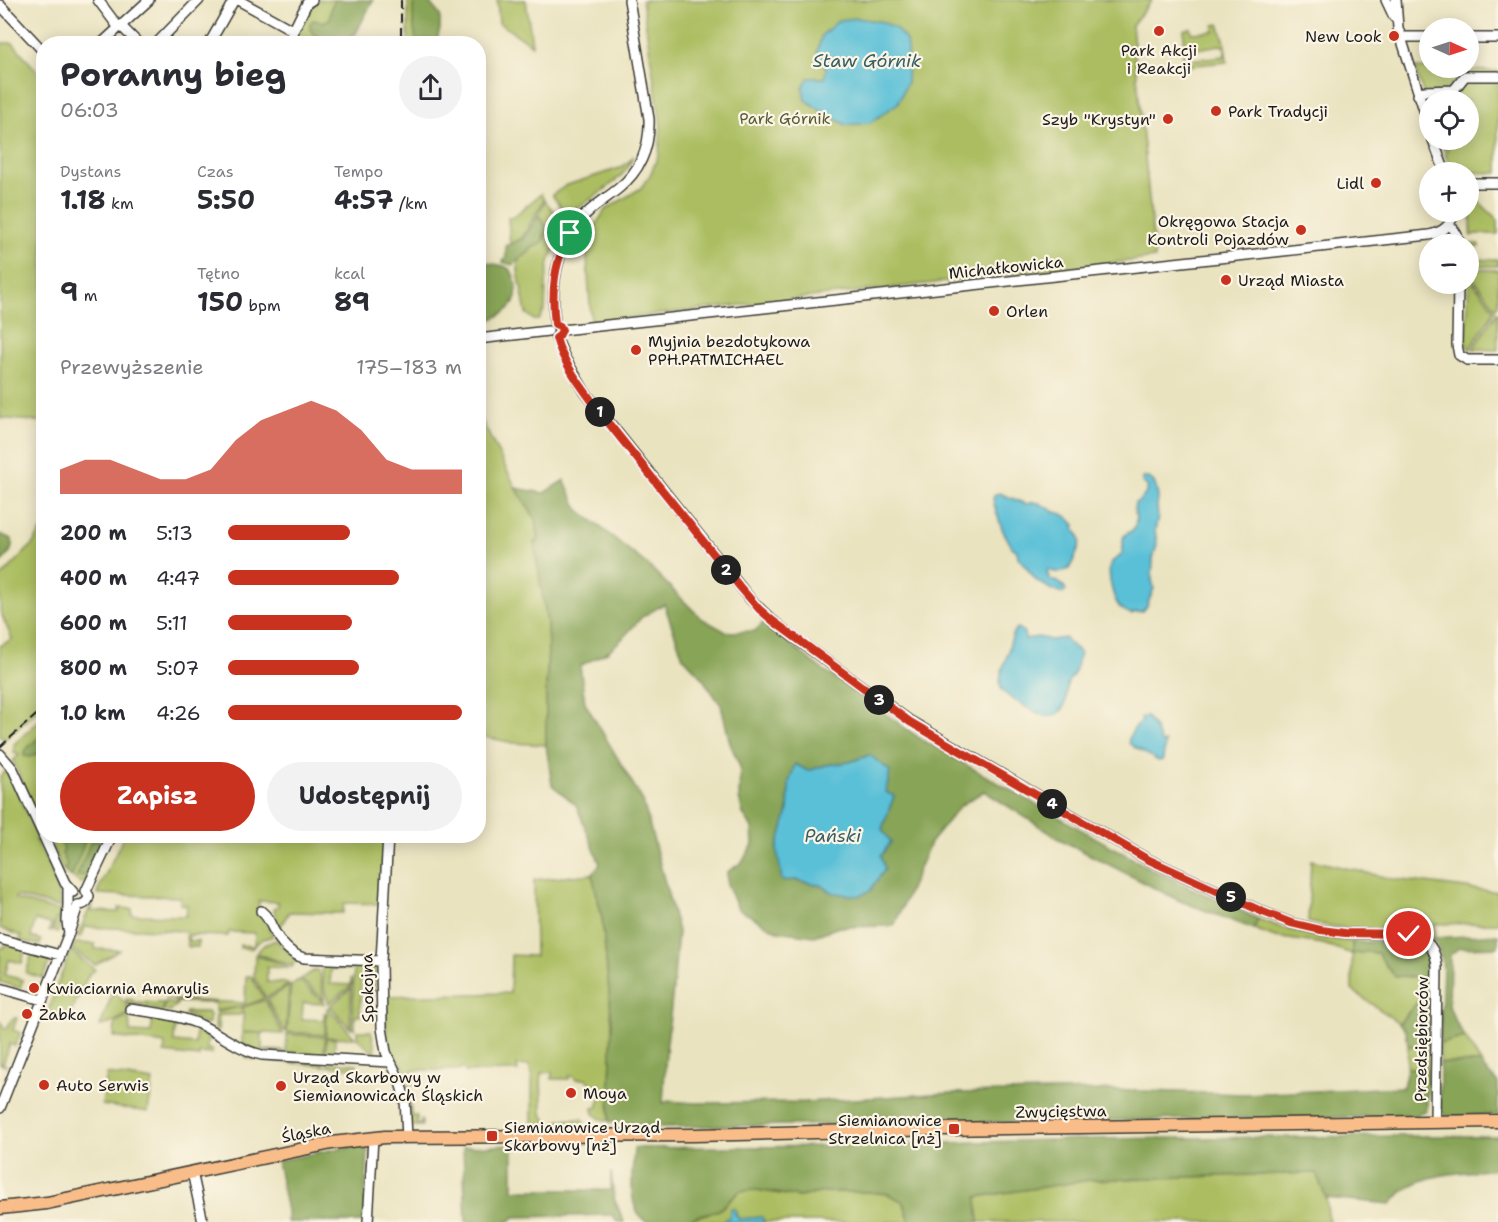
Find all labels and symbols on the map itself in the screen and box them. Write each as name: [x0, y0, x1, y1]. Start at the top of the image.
north arrow: [1419, 18, 1479, 78]
marker: Park Akcji i Reakcji: [1152, 24, 1166, 38]
place label: New Look: [1305, 26, 1382, 47]
marker: New Look: [1387, 29, 1401, 43]
place label: Park Akcji i Reakcji: [1121, 40, 1197, 79]
water label: Staw Górnik: [813, 49, 922, 73]
place label: Park Tradycji: [1228, 101, 1328, 122]
marker: Park Tradycji: [1209, 104, 1223, 118]
park label: Park Górnik: [739, 108, 831, 129]
place label: Szyb "Krystyn": [1042, 109, 1156, 130]
marker: Szyb "Krystyn": [1161, 112, 1175, 126]
place label: Lidl: [1336, 173, 1364, 194]
marker: Lidl: [1369, 176, 1383, 190]
pin: [544, 207, 595, 258]
place label: Okręgowa Stacja Kontroli Pojazdów: [1147, 211, 1289, 250]
marker: Okręgowa Stacja Kontroli Pojazdów: [1294, 223, 1308, 237]
street label: Michałkowicka: [948, 251, 1064, 284]
place label: Urząd Miasta: [1238, 270, 1344, 291]
marker: Urząd Miasta: [1219, 273, 1233, 287]
place label: Orlen: [1006, 301, 1048, 322]
marker: Orlen: [987, 304, 1001, 318]
place label: Myjnia bezdotykowa PPH.PATMICHAEL: [648, 331, 810, 370]
marker: Myjnia bezdotykowa PPH.PATMICHAEL: [629, 343, 643, 357]
pin: 1: [585, 397, 615, 427]
pin: 2: [711, 555, 741, 585]
pin: 3: [864, 685, 894, 715]
pin: 4: [1037, 789, 1067, 819]
water label: Pański: [805, 824, 862, 848]
pin: 5: [1216, 882, 1246, 912]
pin: [1383, 908, 1434, 959]
street label: Spokojna: [356, 953, 379, 1023]
street label: Przedsiębiorców: [1410, 976, 1433, 1102]
place label: Kwiaciarnia Amarylis: [46, 978, 209, 999]
marker: Kwiaciarnia Amarylis: [27, 981, 41, 995]
place label: Żabka: [39, 1004, 86, 1025]
marker: Żabka: [20, 1007, 34, 1021]
place label: Urząd Skarbowy w Siemianowicach Śląskich: [293, 1067, 483, 1106]
place label: Auto Serwis: [56, 1075, 149, 1096]
marker: Auto Serwis: [37, 1078, 51, 1092]
marker: Urząd Skarbowy w Siemianowicach Śląskich: [274, 1079, 288, 1093]
place label: Moya: [583, 1083, 627, 1104]
marker: Moya: [564, 1086, 578, 1100]
street label: Zwycięstwa: [1015, 1100, 1107, 1123]
place label: Siemianowice Strzelnica [nż]: [829, 1110, 942, 1149]
street label: Śląska: [280, 1117, 333, 1148]
place label: Siemianowice Urząd Skarbowy [nż]: [504, 1117, 660, 1156]
marker: Siemianowice Strzelnica [nż]: [947, 1122, 961, 1136]
marker: Siemianowice Urząd Skarbowy [nż]: [485, 1129, 499, 1143]

